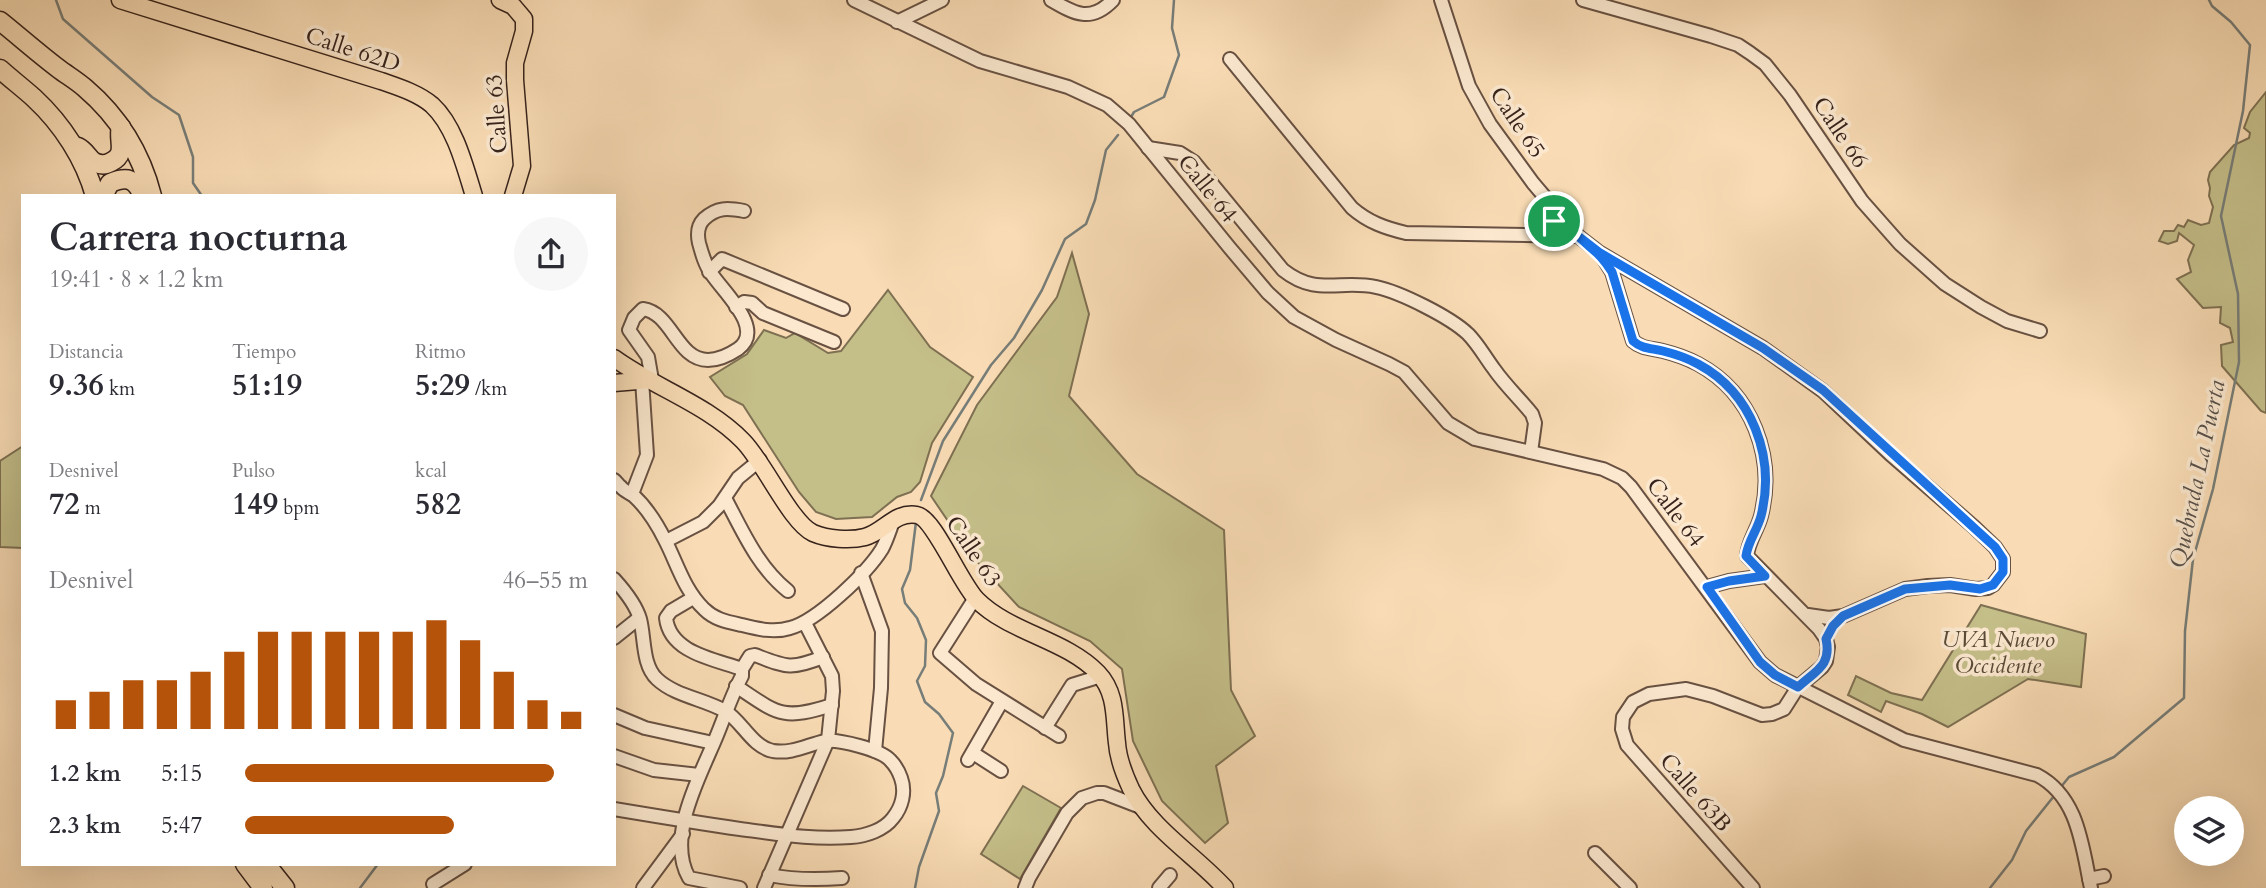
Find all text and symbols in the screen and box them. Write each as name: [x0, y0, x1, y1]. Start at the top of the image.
street label: Calle 62D: [301, 20, 404, 79]
street label: Calle 63: [478, 73, 515, 155]
street label: Calle 65: [1483, 81, 1553, 164]
street label: Calle 66: [1806, 91, 1876, 174]
street label: Calle 64: [1171, 148, 1245, 229]
pin: [1524, 191, 1584, 251]
icon: arrive: [1535, 202, 1573, 240]
text: Carrera nocturna: [49, 212, 348, 264]
button: share: [514, 217, 588, 291]
text: 19:41 · 8 × 1.2 km: [49, 264, 223, 295]
text: Distancia: [49, 339, 123, 365]
text: Tiempo: [232, 339, 296, 365]
text: Ritmo: [415, 339, 466, 365]
text: 9.36: [49, 365, 104, 406]
text: 51:19: [232, 365, 302, 406]
text: 5:29: [415, 365, 470, 406]
text: km: [104, 376, 135, 402]
text: /km: [470, 376, 507, 402]
water label: Quebrada La Puerta: [2161, 377, 2234, 571]
text: Desnivel: [49, 458, 119, 484]
text: Pulso: [232, 458, 275, 484]
text: kcal: [415, 458, 447, 484]
street label: Calle 64: [1639, 471, 1712, 554]
text: 72: [49, 484, 80, 525]
text: 149: [232, 484, 278, 525]
text: 582: [415, 484, 461, 525]
text: m: [80, 495, 101, 521]
text: bpm: [278, 495, 320, 521]
street label: Calle 63: [939, 510, 1009, 593]
text: Desnivel: [49, 565, 133, 596]
text: 46–55 m: [503, 565, 588, 596]
park label: UVA Nuevo Occidente: [1941, 624, 2055, 681]
street label: Calle 63B: [1653, 746, 1738, 838]
text: 1.2 km: [49, 758, 121, 789]
text: 5:15: [161, 758, 202, 789]
map controls: [2174, 796, 2244, 866]
button: layers: [2174, 796, 2244, 866]
text: 2.3 km: [49, 810, 121, 841]
text: 5:47: [161, 810, 202, 841]

